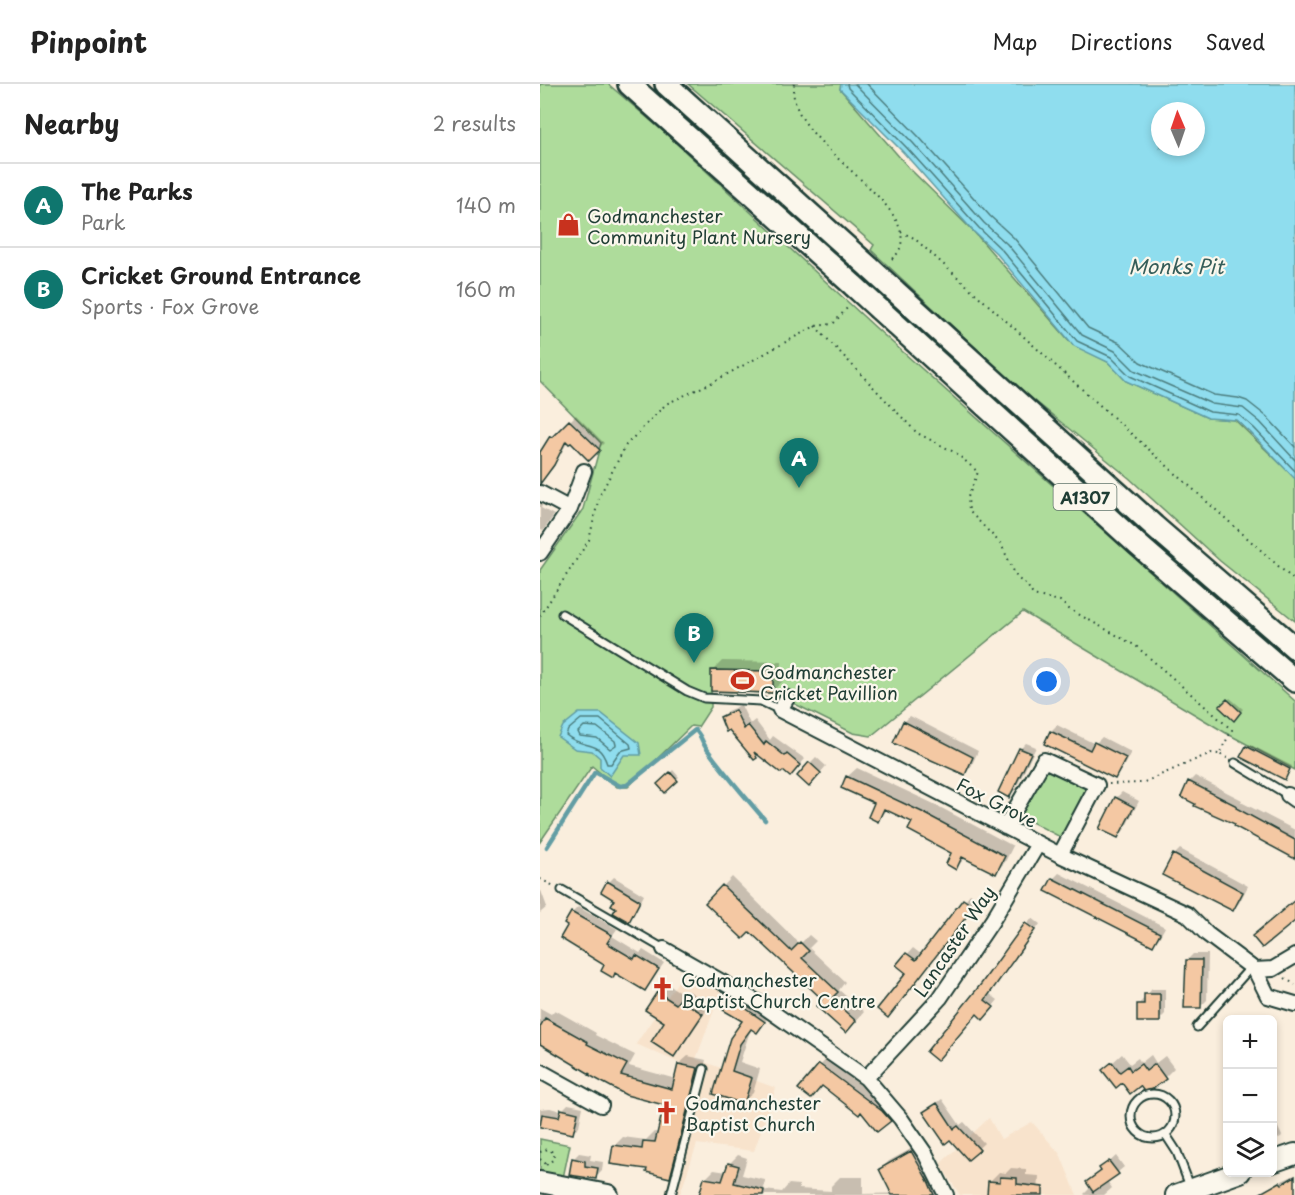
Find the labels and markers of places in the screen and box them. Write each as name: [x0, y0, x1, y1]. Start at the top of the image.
place label: Godmanchester Community Plant Nursery: [587, 202, 811, 250]
shop icon: Godmanchester Community Plant Nursery: [556, 212, 582, 238]
pin: A: [780, 438, 818, 488]
pin: B: [674, 614, 714, 663]
place label: Godmanchester Cricket Pavillion: [760, 658, 898, 706]
sports icon: Godmanchester Cricket Pavillion: [729, 668, 755, 694]
place label: Godmanchester Baptist Church Centre: [681, 966, 876, 1014]
church icon: Godmanchester Baptist Church Centre: [650, 976, 676, 1002]
place label: Godmanchester Baptist Church: [685, 1089, 821, 1137]
church icon: Godmanchester Baptist Church: [654, 1099, 680, 1125]

